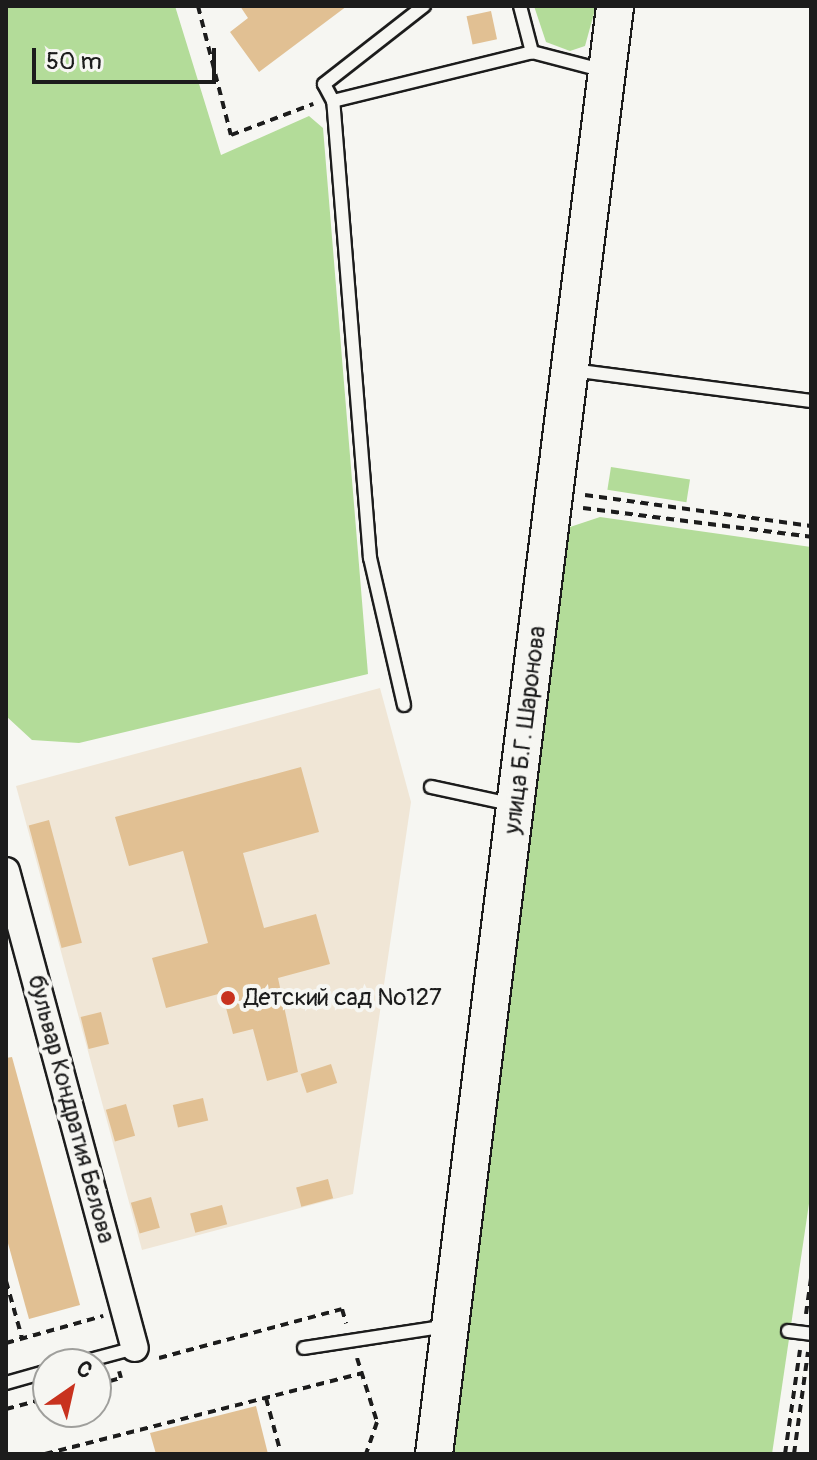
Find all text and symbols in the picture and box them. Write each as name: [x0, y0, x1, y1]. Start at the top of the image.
scale bar: [36, 32, 220, 82]
text: 50 m: [46, 47, 102, 76]
street label: улица Б.Г. Шаронова: [498, 624, 552, 836]
street label: бульвар Кондратия Белова: [21, 972, 121, 1246]
place label: Детский сад №127: [244, 984, 442, 1012]
marker: Детский сад №127: [219, 989, 237, 1007]
north arrow: [32, 1348, 112, 1428]
text: С: [71, 1354, 98, 1385]

